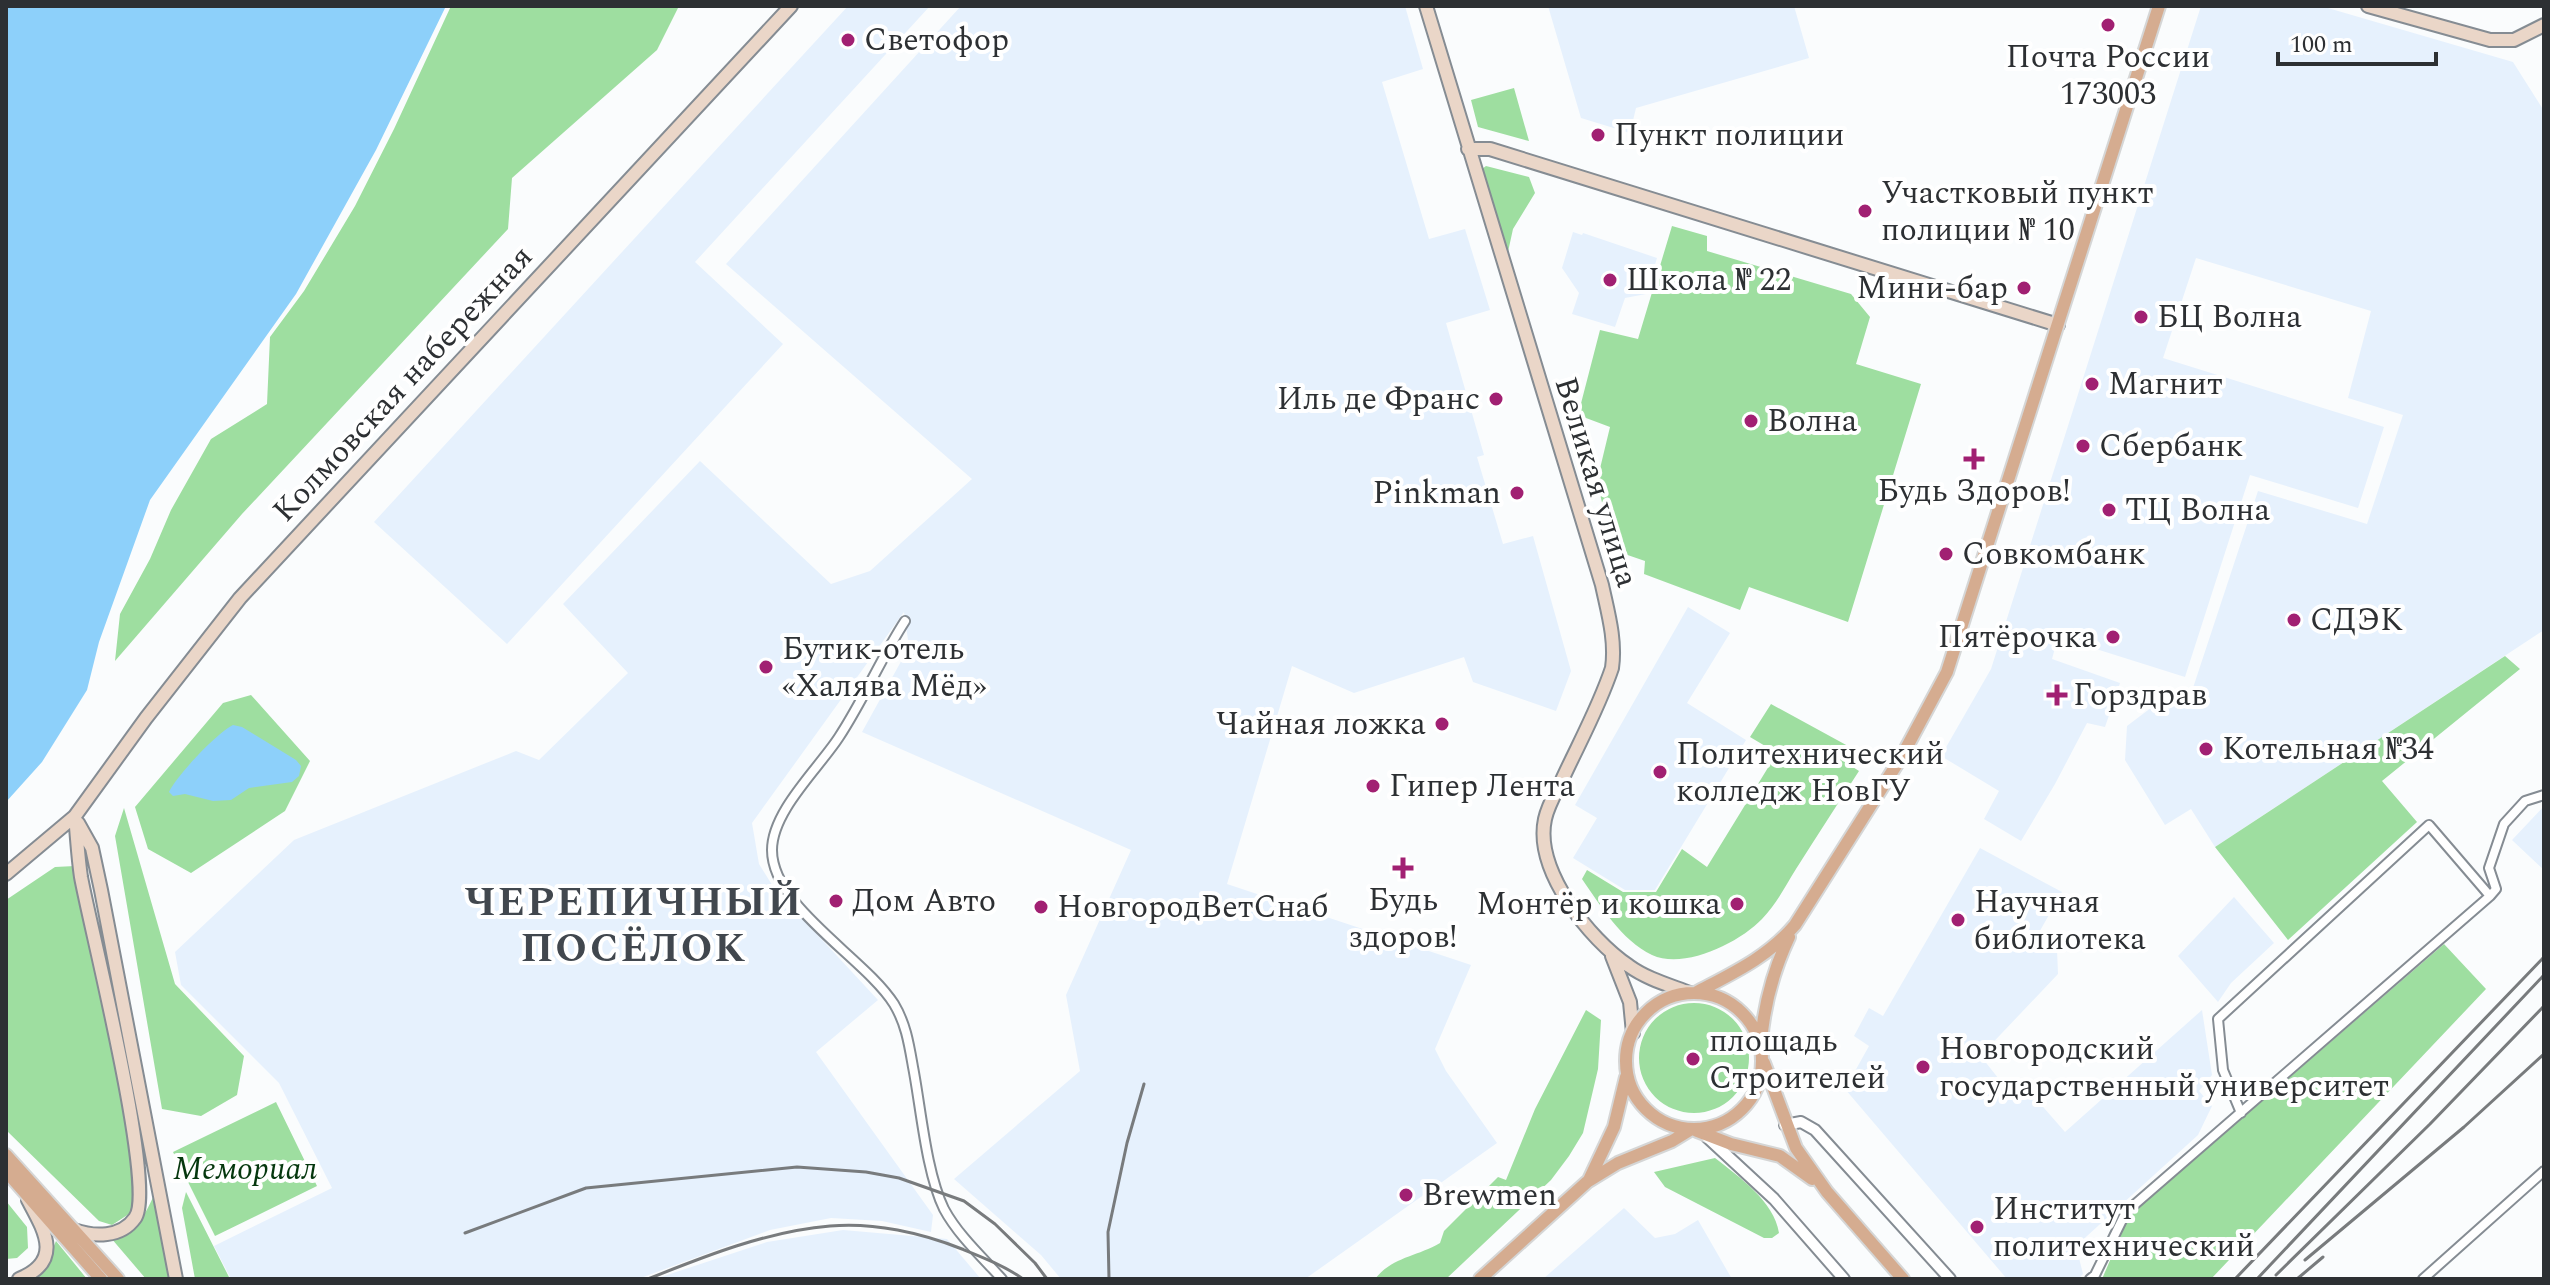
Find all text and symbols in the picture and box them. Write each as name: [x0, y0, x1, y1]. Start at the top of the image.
place label: Светофор: [864, 16, 1009, 65]
marker: Почта России 173003: [2099, 16, 2117, 34]
scale bar: [2278, 16, 2436, 66]
text: 100 m: [2290, 27, 2353, 63]
marker: Светофор: [839, 31, 857, 49]
place label: Почта России 173003: [2006, 33, 2210, 119]
place label: Пункт полиции: [1614, 111, 1845, 160]
marker: Пункт полиции: [1589, 126, 1607, 144]
place label: Участковый пункт полиции № 10: [1881, 169, 2153, 255]
marker: Участковый пункт полиции № 10: [1856, 202, 1874, 220]
street label: Колмовская набережная: [261, 234, 545, 534]
place label: Школа № 22: [1626, 256, 1791, 305]
place label: Мини-бар: [1856, 264, 2008, 313]
marker: Школа № 22: [1601, 271, 1619, 289]
marker: Мини-бар: [2015, 279, 2033, 297]
place label: БЦ Волна: [2157, 293, 2302, 342]
marker: БЦ Волна: [2132, 308, 2150, 326]
place label: Магнит: [2108, 360, 2223, 409]
street label: Великая улица: [1541, 371, 1651, 594]
place label: Иль де Франс: [1277, 375, 1480, 424]
marker: Магнит: [2083, 375, 2101, 393]
marker: Иль де Франс: [1487, 390, 1505, 408]
place label: Волна: [1767, 397, 1858, 446]
marker: Волна: [1742, 412, 1760, 430]
place label: Сбербанк: [2099, 422, 2243, 471]
marker: Сбербанк: [2074, 437, 2092, 455]
marker: Будь Здоров!: [1965, 450, 1983, 468]
place label: Будь Здоров!: [1878, 467, 2070, 516]
place label: Pinkman: [1372, 469, 1501, 518]
marker: Pinkman: [1508, 484, 1526, 502]
place label: ТЦ Волна: [2125, 486, 2270, 535]
marker: ТЦ Волна: [2100, 501, 2118, 519]
place label: Совкомбанк: [1962, 530, 2146, 579]
marker: Совкомбанк: [1937, 545, 1955, 563]
place label: СДЭК: [2310, 596, 2403, 645]
marker: СДЭК: [2285, 611, 2303, 629]
place label: Пятёрочка: [1938, 613, 2097, 662]
place label: Бутик-отель «Халява Мёд»: [782, 625, 987, 711]
marker: Пятёрочка: [2104, 628, 2122, 646]
marker: Бутик-отель «Халява Мёд»: [757, 658, 775, 676]
place label: Горздрав: [2073, 671, 2207, 720]
marker: Горздрав: [2048, 686, 2066, 704]
place label: Чайная ложка: [1216, 700, 1426, 749]
marker: Чайная ложка: [1433, 715, 1451, 733]
place label: Котельная №34: [2222, 725, 2434, 774]
place label: Политехнический колледж НовГУ: [1676, 730, 1944, 816]
marker: Котельная №34: [2197, 740, 2215, 758]
place label: Гипер Лента: [1389, 762, 1575, 811]
marker: Политехнический колледж НовГУ: [1651, 763, 1669, 781]
marker: Гипер Лента: [1364, 777, 1382, 795]
marker: Будь здоров!: [1394, 859, 1412, 877]
district label: ЧЕРЕПИЧНЫЙ ПОСЁЛОК: [465, 873, 803, 980]
place label: Будь здоров!: [1349, 876, 1457, 962]
place label: Дом Авто: [852, 877, 996, 926]
place label: Научная библиотека: [1974, 878, 2146, 964]
place label: Монтёр и кошка: [1476, 880, 1721, 929]
place label: НовгородВетСнаб: [1057, 883, 1329, 932]
marker: Дом Авто: [827, 892, 845, 910]
marker: Монтёр и кошка: [1728, 895, 1746, 913]
marker: НовгородВетСнаб: [1032, 898, 1050, 916]
marker: Научная библиотека: [1949, 911, 1967, 929]
place label: площадь Строителей: [1709, 1017, 1886, 1103]
place label: Новгородский государственный университет: [1939, 1025, 2389, 1111]
marker: площадь Строителей: [1684, 1050, 1702, 1068]
marker: Новгородский государственный университет: [1914, 1058, 1932, 1076]
park label: Мемориал: [173, 1145, 317, 1194]
place label: Brewmen: [1422, 1171, 1557, 1220]
place label: Институт политехнический: [1993, 1185, 2255, 1271]
marker: Brewmen: [1397, 1186, 1415, 1204]
marker: Институт политехнический: [1968, 1218, 1986, 1236]

